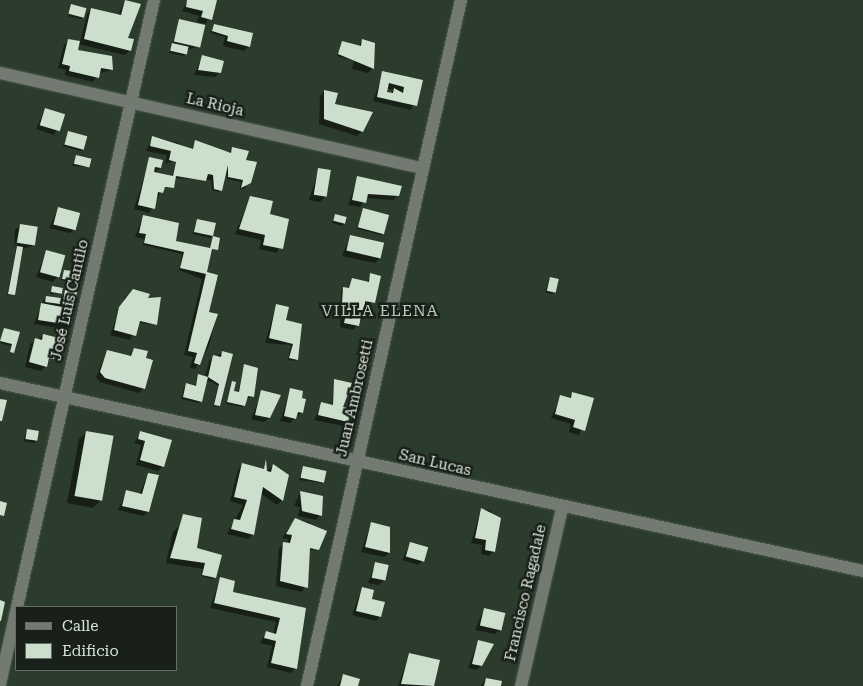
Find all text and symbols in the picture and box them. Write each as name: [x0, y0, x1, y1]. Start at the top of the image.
street label: La Rioja: [185, 90, 245, 120]
street label: José Luis Cantilo: [47, 238, 93, 362]
district label: VILLA ELENA: [320, 301, 440, 321]
street label: Juan Ambrosetti: [333, 338, 377, 458]
street label: San Lucas: [397, 446, 473, 480]
street label: Francisco Ragadale: [502, 523, 550, 663]
legend: [15, 606, 178, 671]
text: Calle: [62, 617, 98, 635]
text: Edificio: [62, 642, 119, 660]

